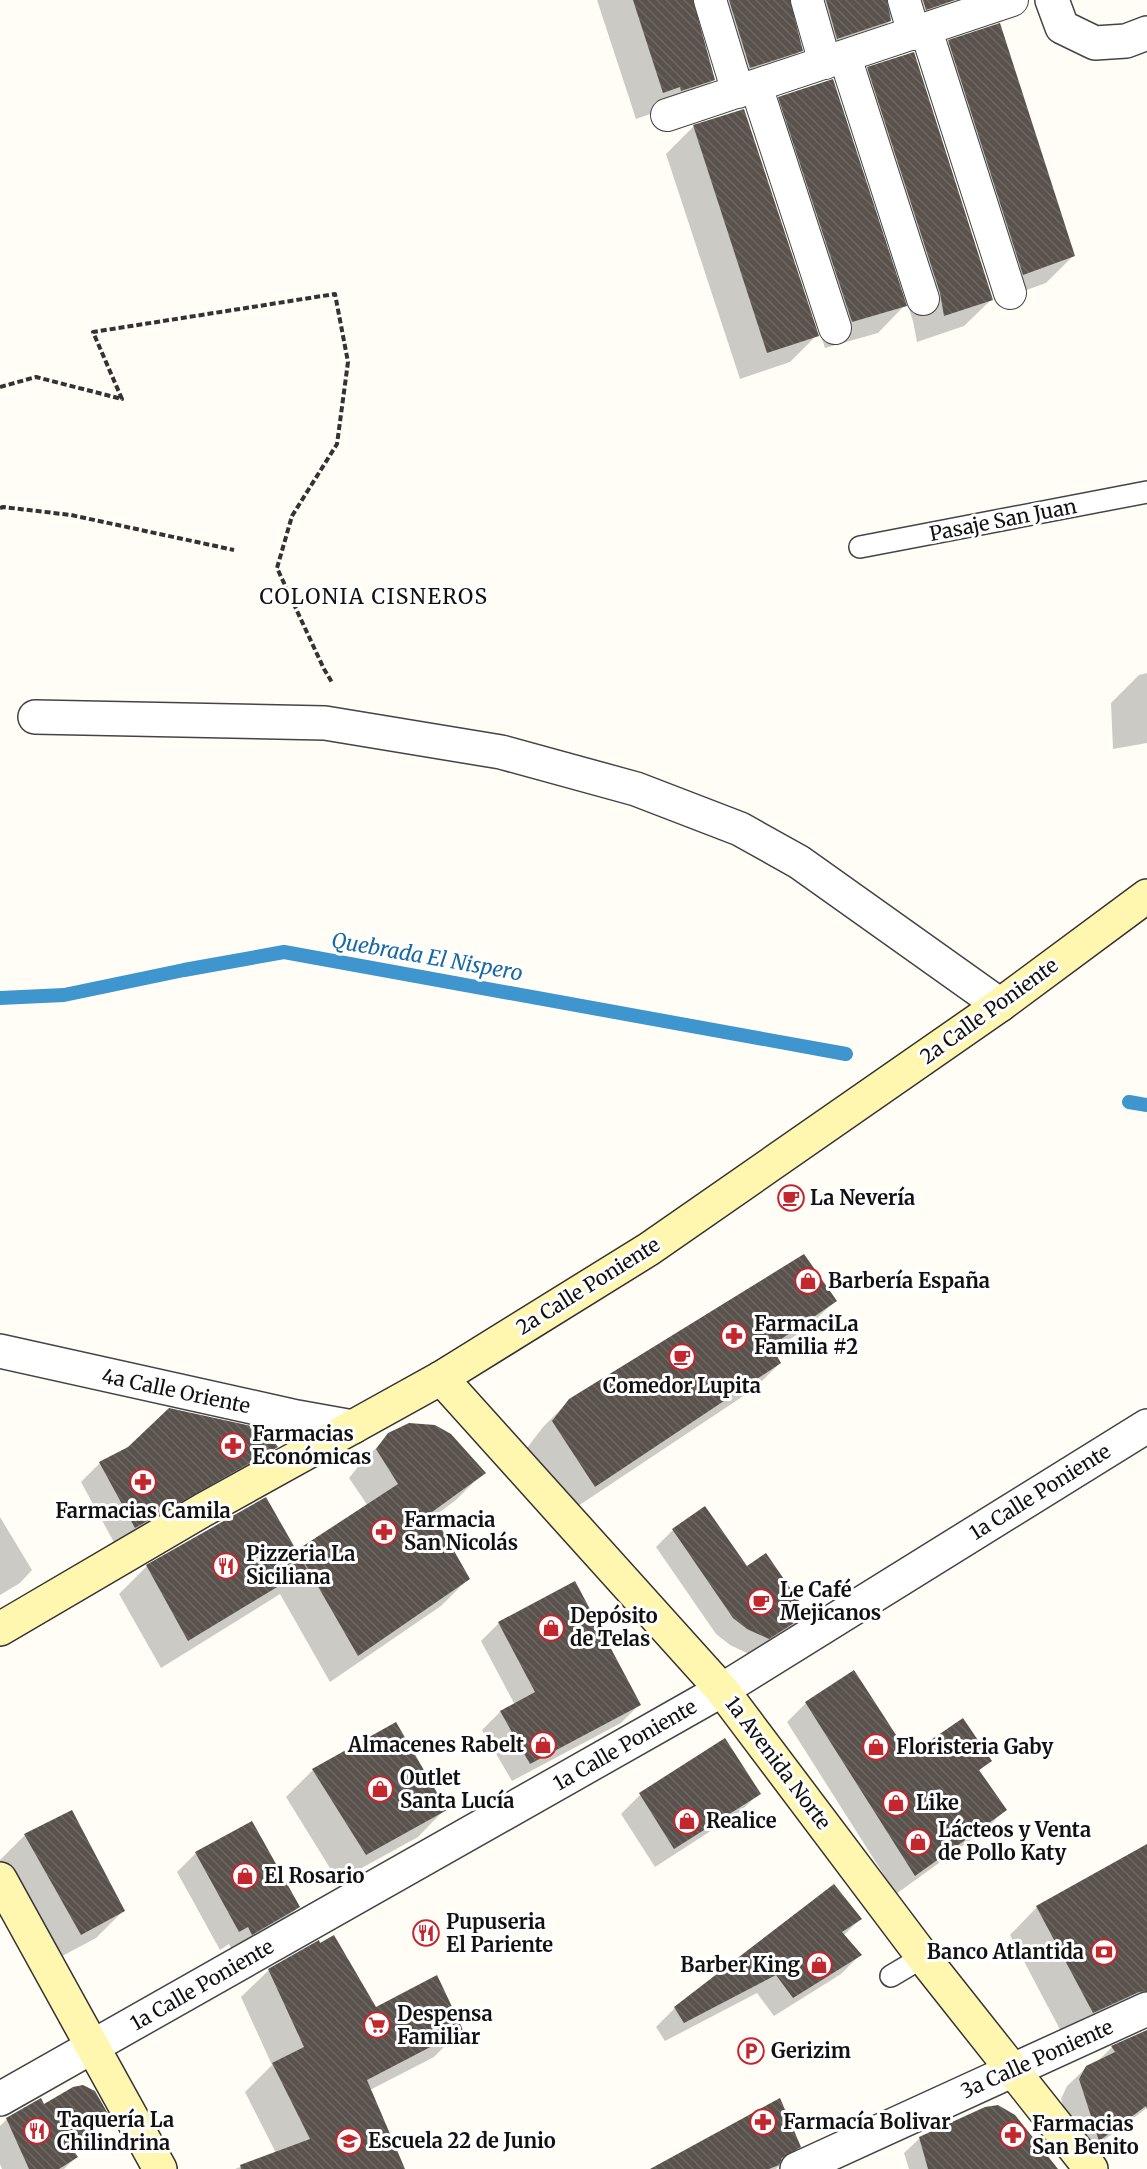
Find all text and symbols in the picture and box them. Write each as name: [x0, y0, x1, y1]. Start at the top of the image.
street label: Pasaje San Juan: [927, 493, 1079, 546]
district label: COLONIA CISNEROS: [260, 583, 488, 610]
water label: Quebrada El Nispero: [329, 926, 525, 987]
street label: 2a Calle Poniente: [915, 952, 1062, 1069]
cafe icon: La Nevería: [776, 1183, 806, 1213]
place label: La Nevería: [810, 1185, 915, 1210]
street label: 2a Calle Poniente: [511, 1231, 664, 1340]
shop icon: Barbería España: [793, 1266, 823, 1296]
place label: Barbería España: [828, 1268, 990, 1293]
place label: FarmaciLa Familia #2: [754, 1311, 859, 1359]
pharmacy icon: FarmaciLa Familia #2: [719, 1321, 749, 1351]
cafe icon: Comedor Lupita: [667, 1342, 697, 1372]
street label: 4a Calle Oriente: [100, 1363, 253, 1418]
place label: Comedor Lupita: [603, 1373, 761, 1398]
place label: Farmacias Económicas: [252, 1421, 371, 1469]
pharmacy icon: Farmacias Económicas: [218, 1431, 248, 1461]
street label: 1a Calle Poniente: [965, 1438, 1115, 1545]
pharmacy icon: Farmacias Camila: [128, 1467, 158, 1497]
place label: Farmacias Camila: [55, 1498, 231, 1523]
place label: Farmacia San Nicolás: [404, 1507, 518, 1555]
pharmacy icon: Farmacia San Nicolás: [369, 1517, 399, 1547]
place label: Pizzeria La Siciliana: [246, 1541, 356, 1589]
restaurant icon: Pizzeria La Siciliana: [211, 1551, 241, 1581]
place label: Le Café Mejicanos: [780, 1577, 881, 1625]
cafe icon: Le Café Mejicanos: [746, 1587, 776, 1617]
place label: Depósito de Telas: [570, 1603, 658, 1651]
shop icon: Depósito de Telas: [536, 1613, 566, 1643]
street label: 1a Avenida Norte: [720, 1691, 837, 1834]
street label: 1a Calle Poniente: [549, 1693, 701, 1796]
shop icon: Almacenes Rabelt: [528, 1730, 558, 1760]
place label: Almacenes Rabelt: [347, 1732, 524, 1757]
shop icon: Floristeria Gaby: [861, 1732, 891, 1762]
place label: Floristeria Gaby: [896, 1734, 1053, 1759]
place label: Outlet Santa Lucía: [400, 1765, 514, 1813]
shop icon: Outlet Santa Lucía: [365, 1774, 395, 1804]
shop icon: Like: [881, 1788, 911, 1818]
place label: Like: [916, 1790, 959, 1815]
shop icon: Realice: [672, 1806, 702, 1836]
place label: Realice: [706, 1808, 777, 1833]
place label: Lácteos y Venta de Pollo Katy: [938, 1817, 1091, 1865]
shop icon: Lácteos y Venta de Pollo Katy: [903, 1827, 933, 1857]
shop icon: El Rosario: [230, 1861, 260, 1891]
place label: El Rosario: [264, 1863, 364, 1888]
place label: Pupuseria El Pariente: [446, 1909, 553, 1957]
restaurant icon: Pupuseria El Pariente: [411, 1918, 441, 1948]
street label: 1a Calle Poniente: [126, 1933, 278, 2036]
bank icon: Banco Atlantida: [1089, 1937, 1119, 1967]
place label: Banco Atlantida: [927, 1939, 1084, 1964]
shop icon: Barber King: [804, 1950, 834, 1980]
place label: Barber King: [680, 1952, 800, 1977]
place label: Despensa Familiar: [397, 2001, 493, 2049]
supermarket icon: Despensa Familiar: [362, 2010, 392, 2040]
street label: 3a Calle Poniente: [957, 2014, 1117, 2103]
parking icon: Gerizim: [736, 2036, 766, 2066]
place label: Gerizim: [771, 2038, 851, 2063]
place label: Taquería La Chilindrina: [57, 2107, 174, 2155]
pharmacy icon: Farmacía Bolivar: [748, 2107, 778, 2137]
place label: Farmacía Bolivar: [783, 2109, 951, 2134]
place label: Farmacias San Benito: [1032, 2111, 1139, 2159]
restaurant icon: Taquería La Chilindrina: [22, 2116, 52, 2146]
pharmacy icon: Farmacias San Benito: [998, 2120, 1028, 2150]
school or university icon: Escuela 22 de Junio: [334, 2126, 364, 2156]
place label: Escuela 22 de Junio: [368, 2128, 556, 2153]

